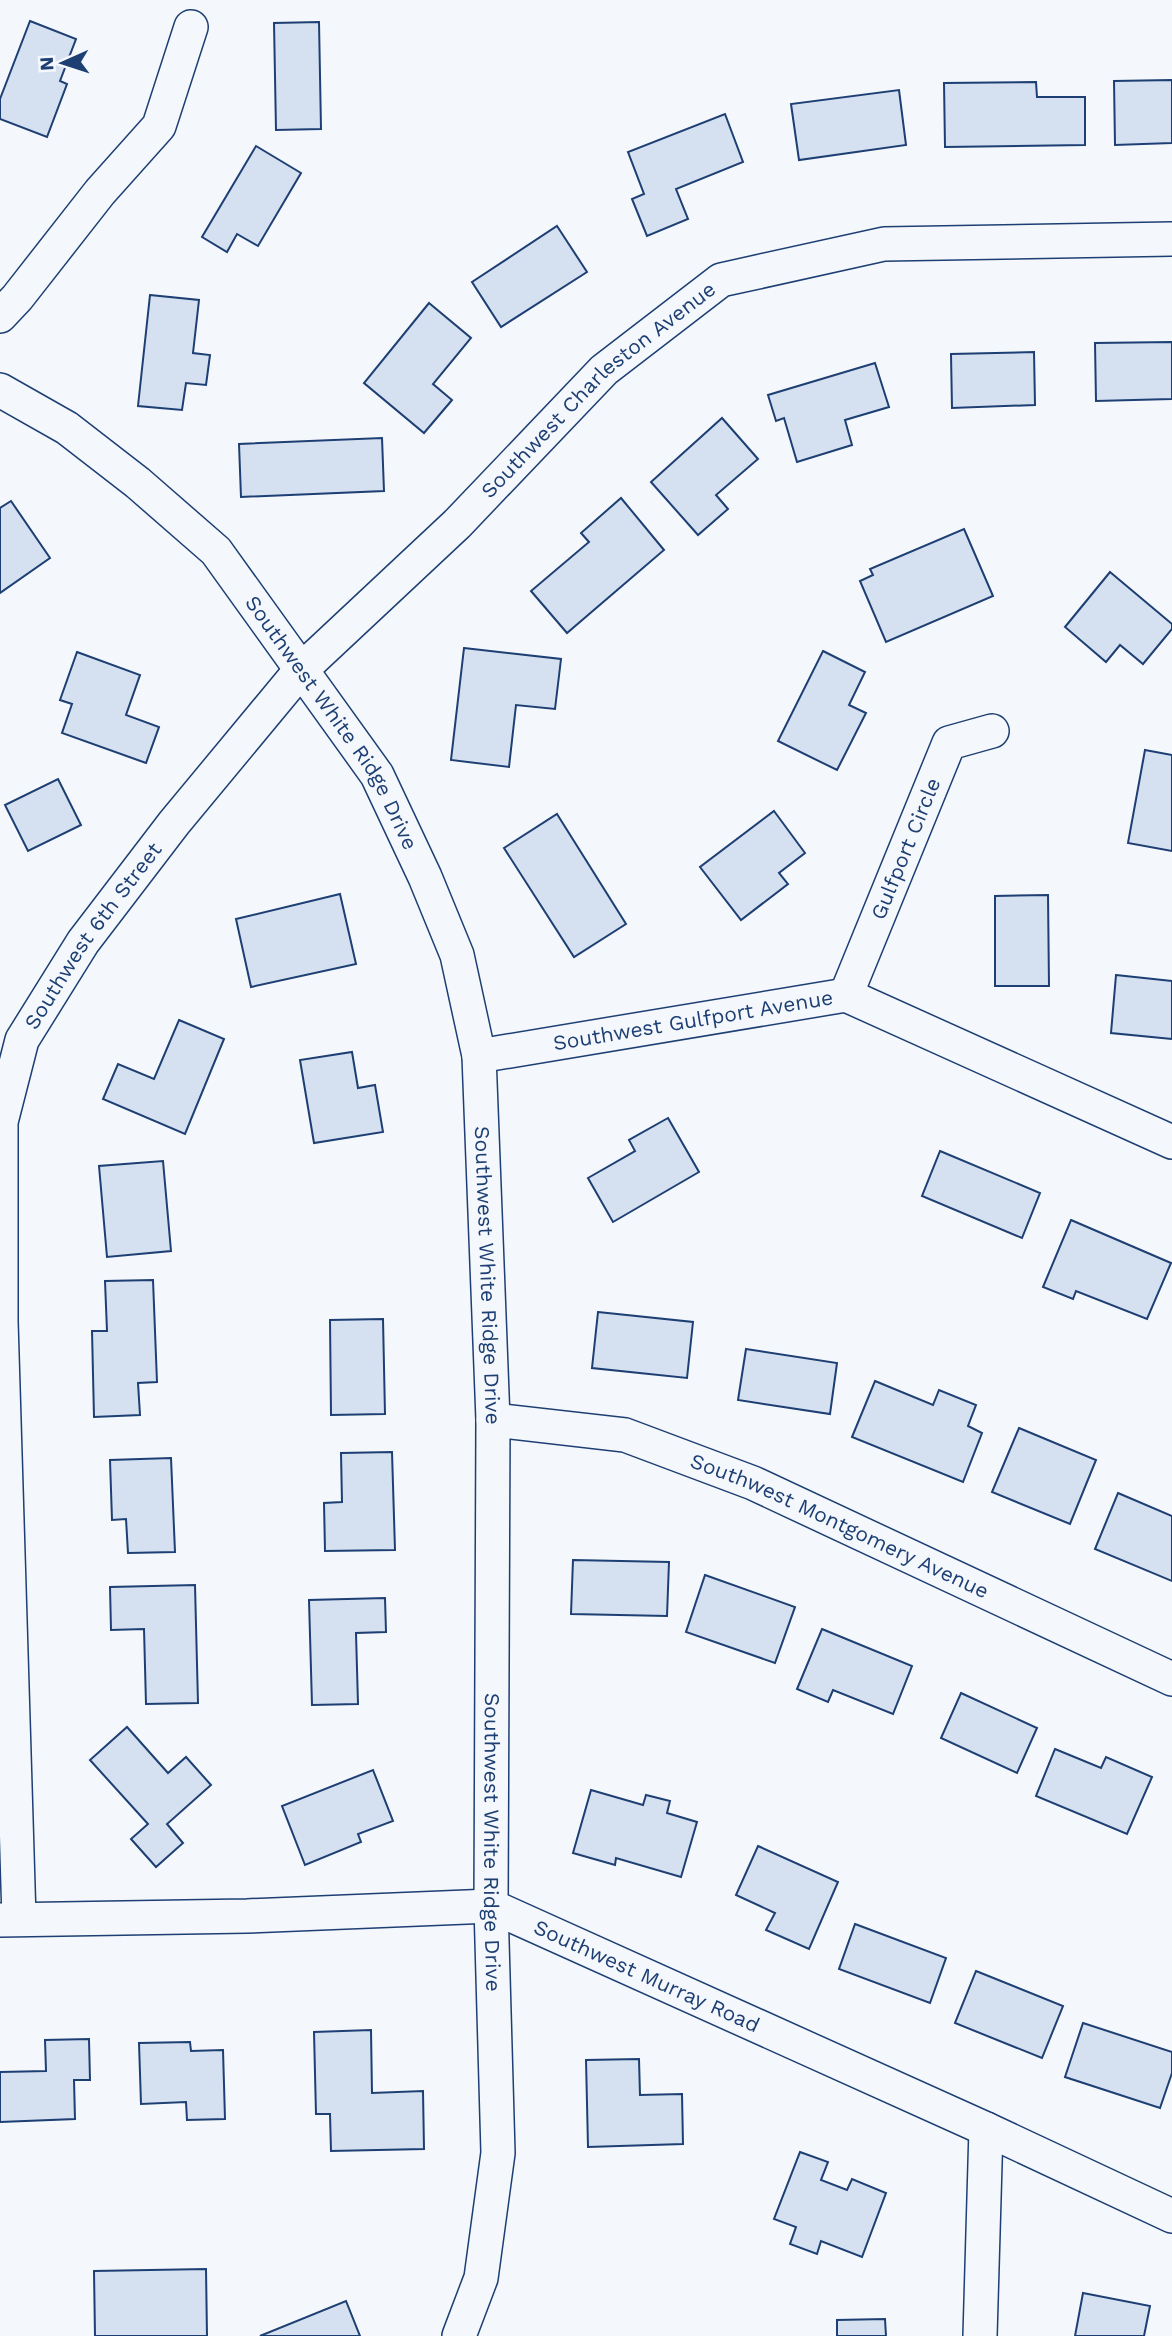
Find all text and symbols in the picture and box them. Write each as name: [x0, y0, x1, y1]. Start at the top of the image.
north arrow: [28, 28, 98, 98]
text: N: [35, 56, 58, 72]
street label: Southwest Charleston Avenue: [476, 276, 720, 503]
street label: Southwest White Ridge Drive: [240, 591, 423, 854]
street label: Gulfport Circle: [865, 774, 945, 923]
street label: Southwest 6th Street: [19, 837, 167, 1034]
street label: Southwest Gulfport Avenue: [551, 984, 835, 1055]
street label: Southwest White Ridge Drive: [470, 1125, 506, 1425]
street label: Southwest Montgomery Avenue: [687, 1448, 993, 1604]
street label: Southwest White Ridge Drive: [479, 1693, 506, 1992]
street label: Southwest Murray Road: [530, 1914, 764, 2037]

